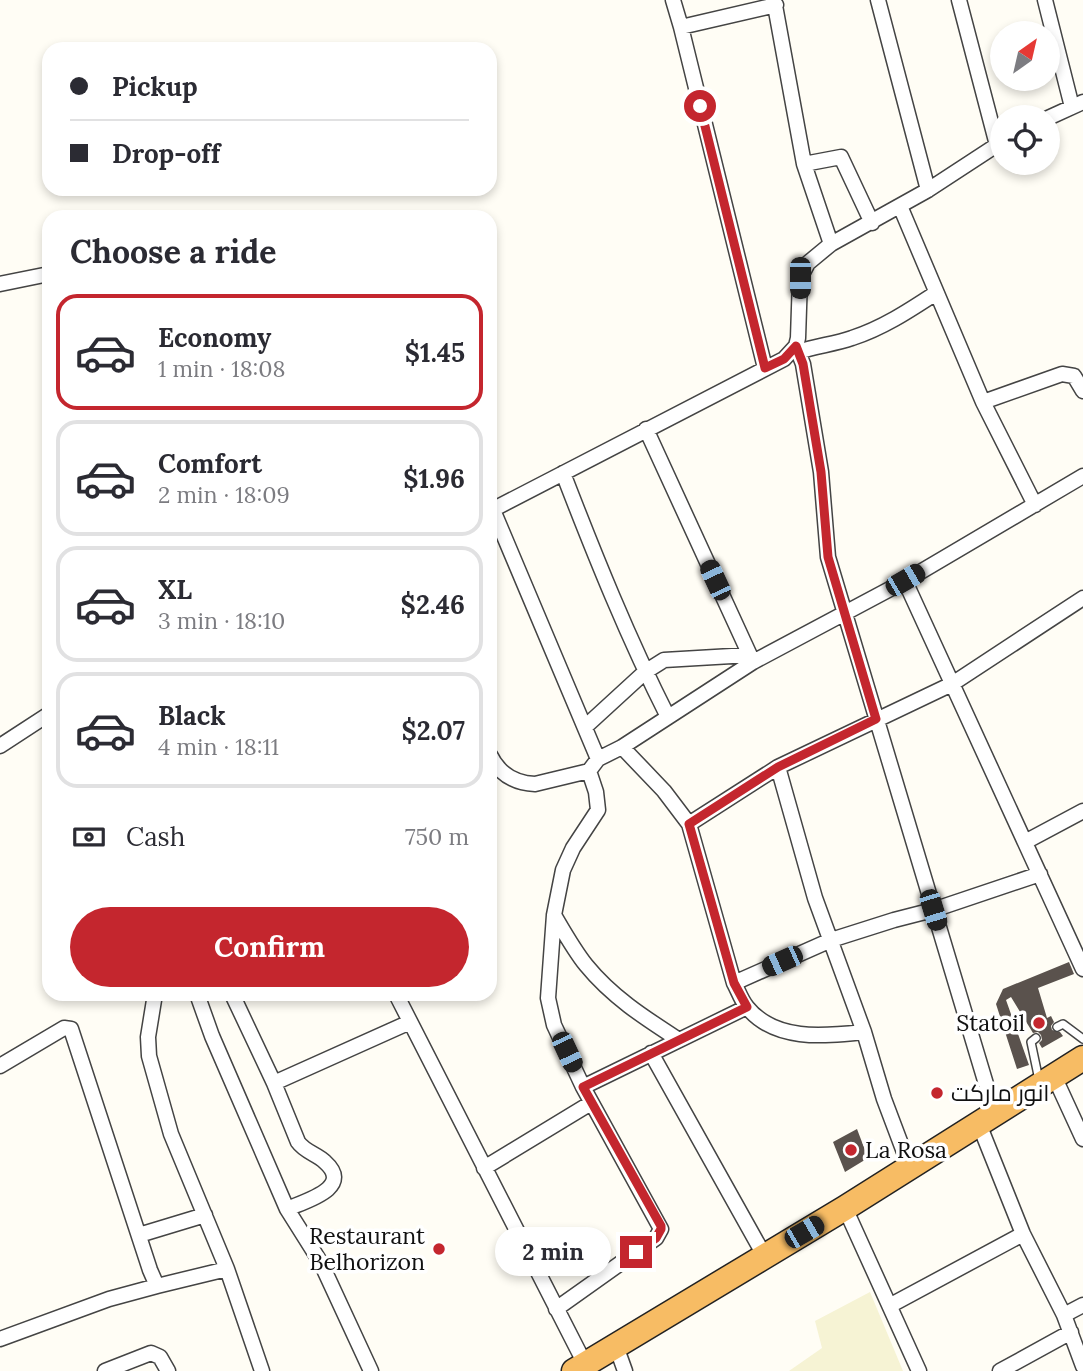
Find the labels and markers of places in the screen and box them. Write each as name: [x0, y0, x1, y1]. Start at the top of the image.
place label: Statoil: [956, 1008, 1025, 1037]
marker: Statoil: [1031, 1015, 1047, 1031]
place label: انور ماركت: [951, 1078, 1050, 1107]
marker: انور ماركت: [929, 1085, 945, 1101]
place label: La Rosa: [865, 1135, 947, 1164]
marker: La Rosa: [843, 1142, 859, 1158]
place label: Restaurant Belhorizon: [309, 1221, 425, 1276]
marker: Restaurant Belhorizon: [431, 1241, 447, 1257]

